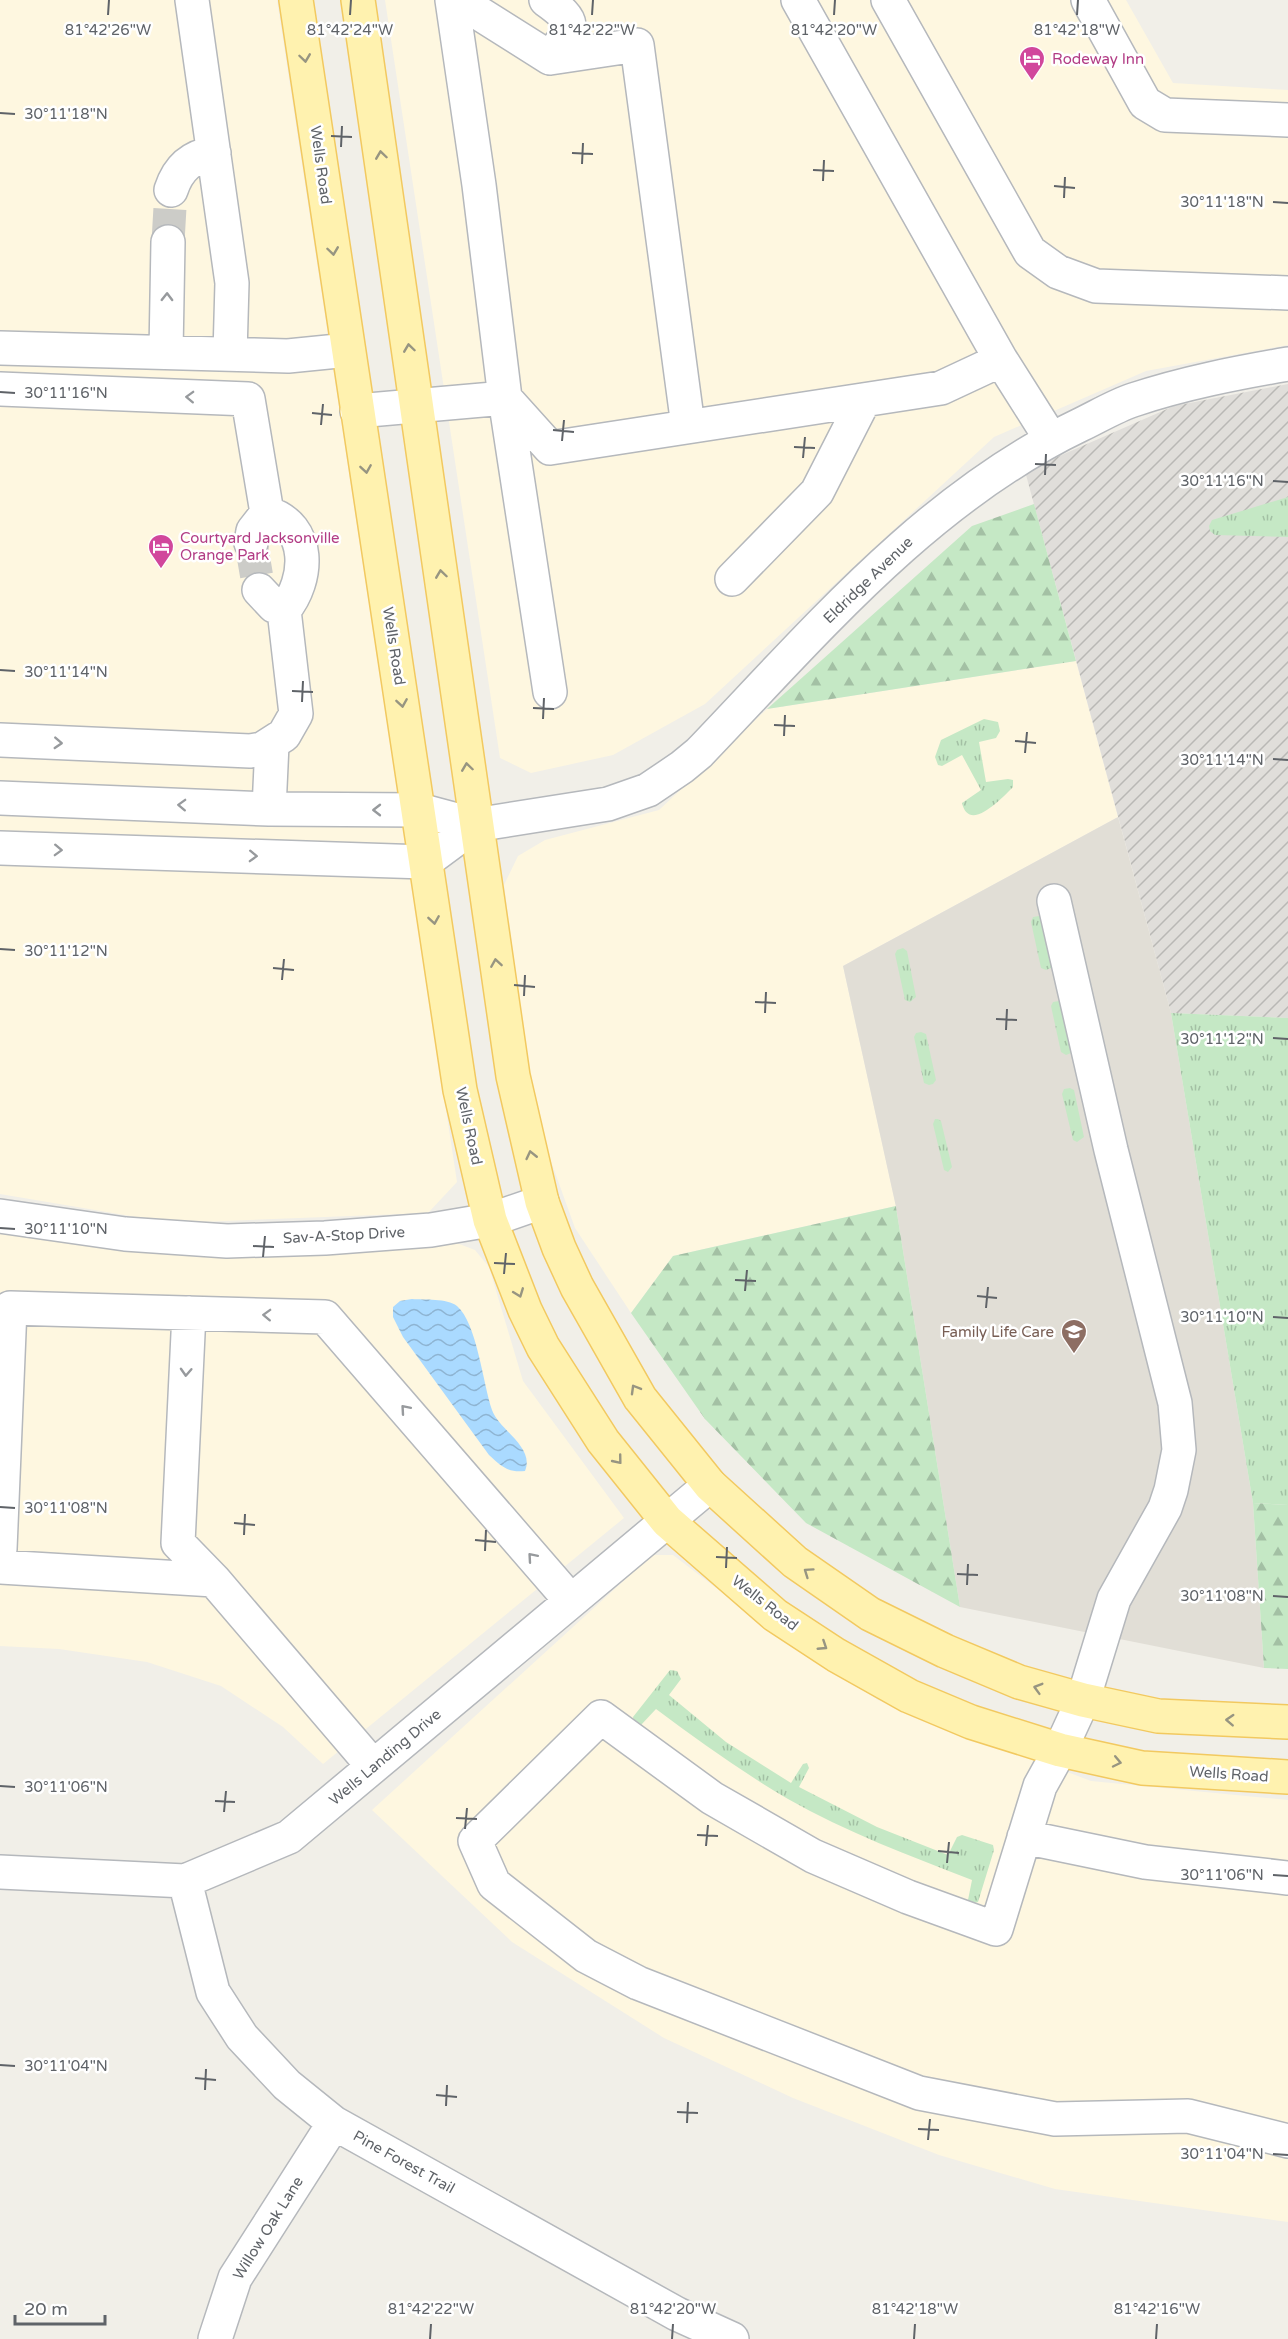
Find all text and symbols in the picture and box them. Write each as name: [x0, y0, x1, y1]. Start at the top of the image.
text: 81°42'26"W: [65, 21, 151, 39]
text: 81°42'24"W: [307, 21, 393, 39]
text: 81°42'22"W: [549, 21, 635, 39]
text: 81°42'20"W: [791, 21, 877, 39]
text: 81°42'18"W: [1034, 21, 1120, 39]
hotel icon: Rodeway Inn: [1017, 44, 1047, 82]
place label: Rodeway Inn: [1052, 50, 1144, 68]
one-way arrow: [298, 53, 310, 62]
text: 30°11'18"N: [24, 105, 108, 123]
street label: Wells Road: [307, 125, 335, 205]
one-way arrow: [375, 150, 387, 159]
text: 30°11'18"N: [1180, 193, 1264, 211]
one-way arrow: [327, 246, 339, 255]
one-way arrow: [161, 292, 173, 301]
one-way arrow: [404, 343, 416, 352]
text: 30°11'16"N: [24, 384, 108, 402]
one-way arrow: [185, 390, 194, 403]
one-way arrow: [360, 465, 372, 474]
text: 30°11'16"N: [1180, 472, 1264, 490]
place label: Courtyard Jacksonville Orange Park: [180, 529, 340, 564]
hotel icon: Courtyard Jacksonville Orange Park: [146, 532, 176, 570]
street label: Eldridge Avenue: [820, 533, 916, 627]
one-way arrow: [435, 570, 447, 579]
street label: Wells Road: [379, 605, 409, 687]
text: 30°11'14"N: [24, 663, 108, 681]
one-way arrow: [396, 699, 408, 708]
one-way arrow: [54, 736, 63, 749]
text: 30°11'14"N: [1180, 751, 1264, 769]
one-way arrow: [462, 763, 474, 772]
one-way arrow: [178, 799, 187, 812]
one-way arrow: [372, 804, 381, 816]
one-way arrow: [54, 843, 63, 856]
one-way arrow: [249, 850, 258, 863]
one-way arrow: [428, 915, 440, 924]
text: 30°11'12"N: [24, 942, 108, 960]
one-way arrow: [490, 959, 502, 968]
text: 30°11'12"N: [1180, 1030, 1264, 1048]
street label: Wells Road: [452, 1085, 486, 1167]
one-way arrow: [525, 1150, 538, 1160]
text: 30°11'10"N: [24, 1220, 108, 1238]
street label: Sav-A-Stop Drive: [283, 1223, 405, 1247]
one-way arrow: [511, 1287, 524, 1298]
text: 30°11'10"N: [1180, 1308, 1264, 1326]
one-way arrow: [262, 1309, 271, 1322]
school or university icon: Family Life Care: [1059, 1317, 1089, 1355]
place label: Family Life Care: [941, 1323, 1054, 1341]
one-way arrow: [180, 1367, 193, 1376]
one-way arrow: [631, 1385, 643, 1395]
one-way arrow: [401, 1405, 412, 1416]
one-way arrow: [611, 1453, 622, 1464]
text: 30°11'08"N: [24, 1499, 108, 1517]
one-way arrow: [529, 1553, 540, 1564]
one-way arrow: [804, 1568, 815, 1579]
street label: Wells Road: [728, 1572, 802, 1634]
text: 30°11'08"N: [1180, 1587, 1264, 1605]
one-way arrow: [817, 1639, 827, 1651]
one-way arrow: [1033, 1682, 1043, 1695]
street label: Wells Landing Drive: [325, 1705, 445, 1809]
one-way arrow: [1225, 1713, 1234, 1726]
one-way arrow: [1112, 1755, 1122, 1768]
street label: Wells Road: [1189, 1762, 1269, 1786]
text: 30°11'06"N: [24, 1778, 108, 1796]
text: 30°11'06"N: [1180, 1866, 1264, 1884]
text: 30°11'04"N: [24, 2057, 108, 2075]
street label: Pine Forest Trail: [350, 2127, 458, 2197]
text: 30°11'04"N: [1180, 2145, 1264, 2163]
street label: Willow Oak Lane: [229, 2173, 307, 2283]
scale bar: [15, 2288, 105, 2326]
text: 20 m: [24, 2298, 68, 2320]
text: 81°42'22"W: [388, 2300, 474, 2318]
text: 81°42'20"W: [630, 2300, 716, 2318]
text: 81°42'18"W: [872, 2300, 958, 2318]
text: 81°42'16"W: [1114, 2300, 1200, 2318]

